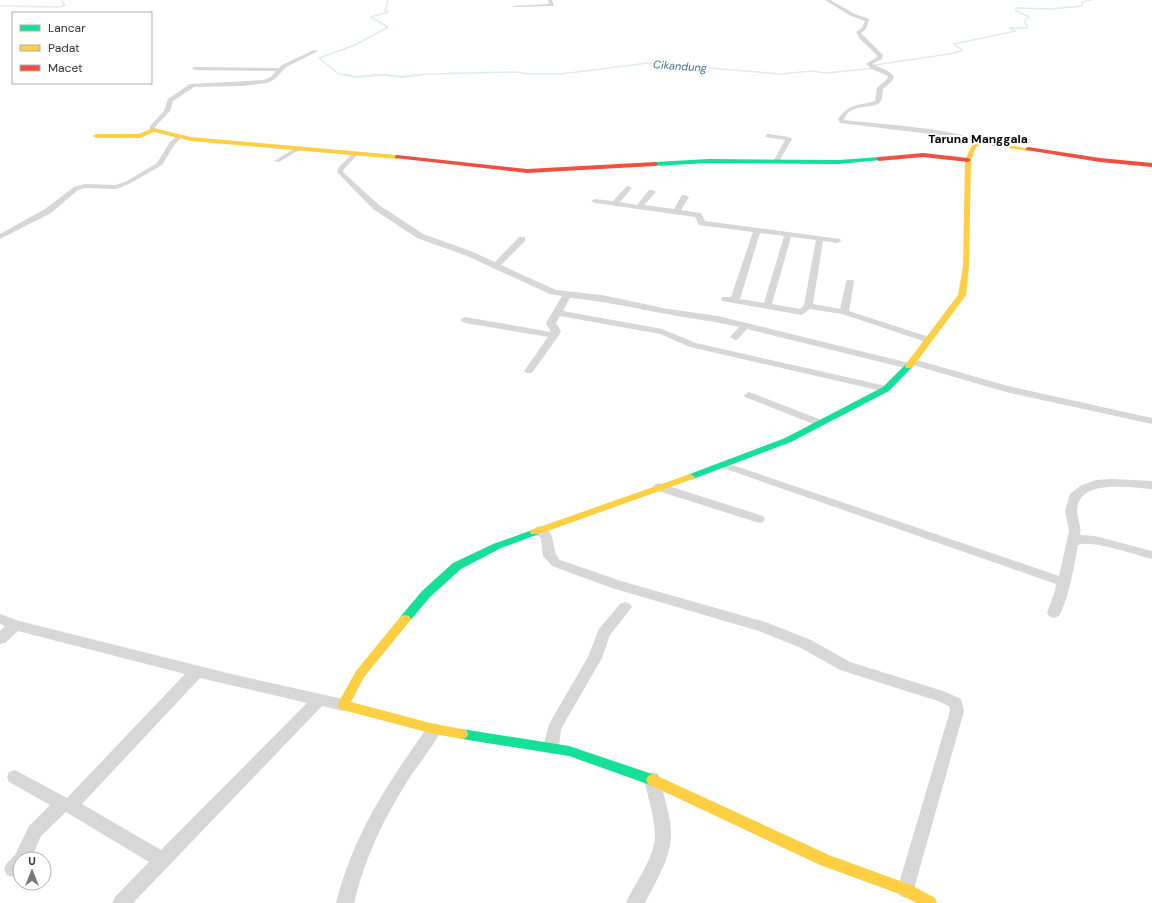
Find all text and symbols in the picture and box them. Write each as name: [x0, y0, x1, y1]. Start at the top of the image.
legend: [12, 12, 152, 84]
text: Lancar: [48, 20, 86, 36]
text: Padat: [48, 40, 80, 56]
water label: Cikandung: [653, 57, 708, 75]
text: Macet: [48, 60, 83, 76]
district label: Taruna Manggala: [928, 131, 1028, 147]
north arrow: [12, 851, 52, 891]
text: U: [28, 854, 36, 868]

